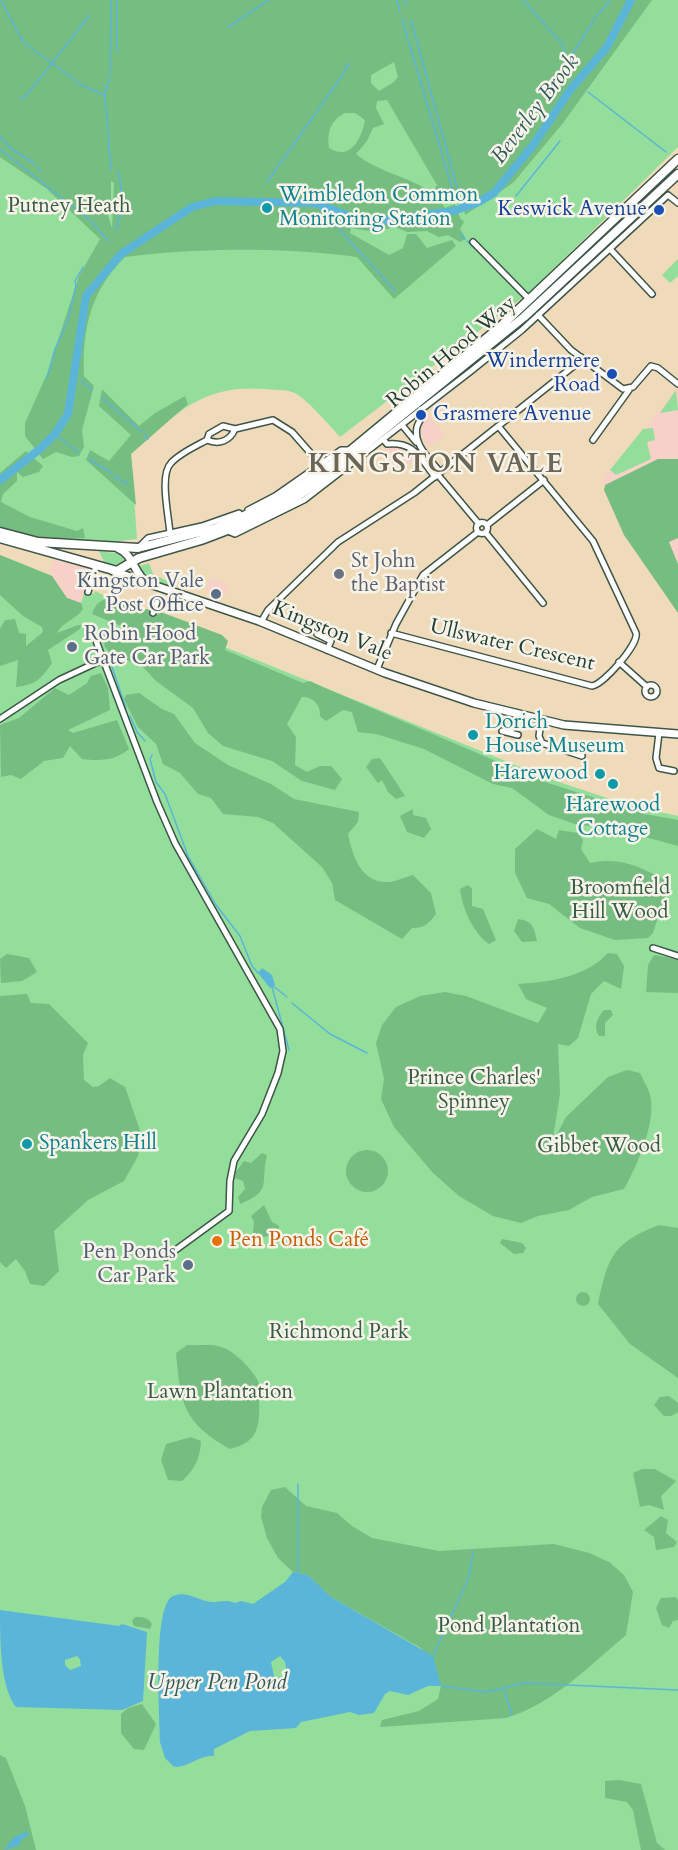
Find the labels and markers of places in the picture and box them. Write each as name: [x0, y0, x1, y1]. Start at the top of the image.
place label: Wimbledon Common Monitoring Station: [279, 183, 478, 233]
place label: Keswick Avenue: [498, 197, 647, 223]
marker: Wimbledon Common Monitoring Station: [260, 201, 274, 215]
marker: Keswick Avenue: [652, 203, 666, 217]
place label: Windermere Road: [486, 349, 600, 399]
marker: Windermere Road: [605, 367, 619, 381]
place label: Grasmere Avenue: [433, 402, 592, 428]
marker: Grasmere Avenue: [414, 408, 428, 422]
place label: St John the Baptist: [351, 549, 445, 599]
marker: St John the Baptist: [332, 567, 346, 581]
place label: Kingston Vale Post Office: [77, 569, 204, 619]
marker: Kingston Vale Post Office: [209, 587, 223, 601]
place label: Robin Hood Gate Car Park: [84, 622, 210, 672]
marker: Robin Hood Gate Car Park: [65, 640, 79, 654]
place label: Dorich House Museum: [485, 710, 625, 760]
marker: Dorich House Museum: [466, 728, 480, 742]
place label: Harewood: [493, 761, 588, 787]
marker: Harewood: [593, 767, 607, 781]
marker: Harewood Cottage: [606, 777, 620, 791]
place label: Harewood Cottage: [566, 793, 660, 843]
place label: Spankers Hill: [39, 1131, 157, 1157]
marker: Spankers Hill: [20, 1137, 34, 1151]
place label: Pen Ponds Café: [229, 1228, 369, 1254]
marker: Pen Ponds Café: [210, 1234, 224, 1248]
place label: Pen Ponds Car Park: [83, 1240, 176, 1290]
marker: Pen Ponds Car Park: [181, 1258, 195, 1272]

